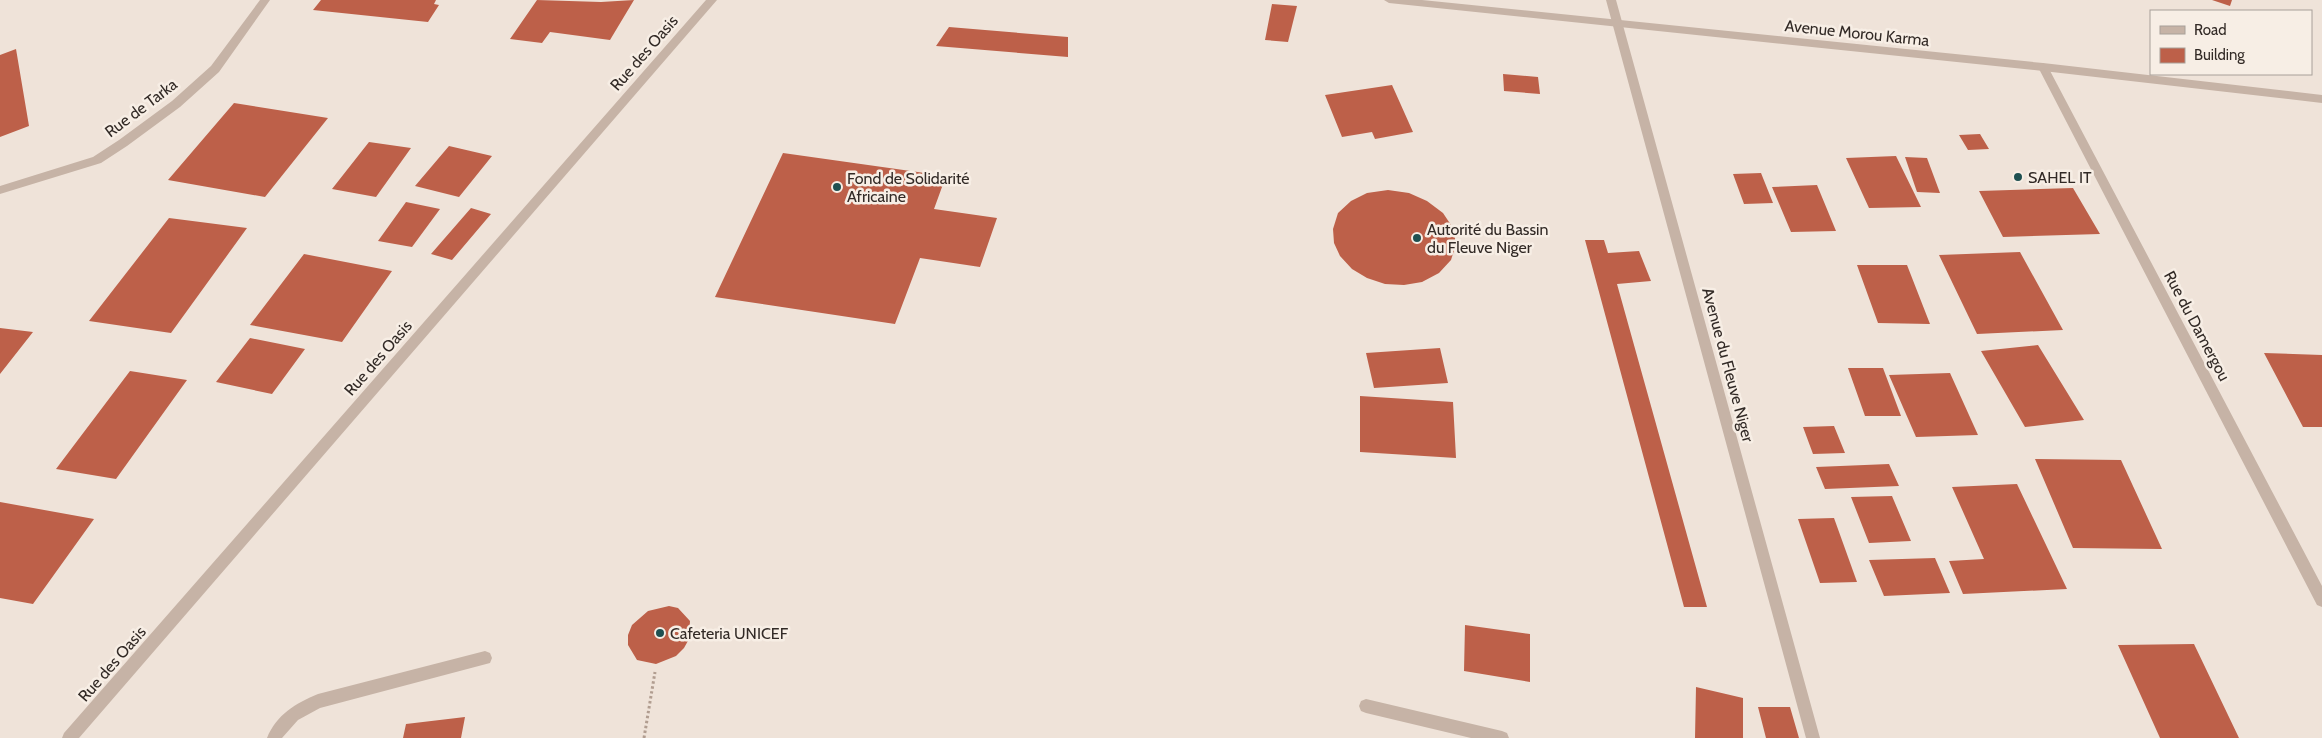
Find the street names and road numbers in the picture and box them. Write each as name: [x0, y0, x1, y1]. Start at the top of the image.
street label: Rue des Oasis: [606, 11, 682, 94]
street label: Avenue Morou Karma: [1784, 16, 1930, 50]
street label: Rue de Tarka: [101, 75, 181, 141]
street label: Rue du Damergou: [2160, 268, 2234, 384]
street label: Avenue du Fleuve Niger: [1698, 286, 1758, 445]
street label: Rue des Oasis: [340, 316, 416, 399]
street label: Rue des Oasis: [74, 622, 150, 705]

